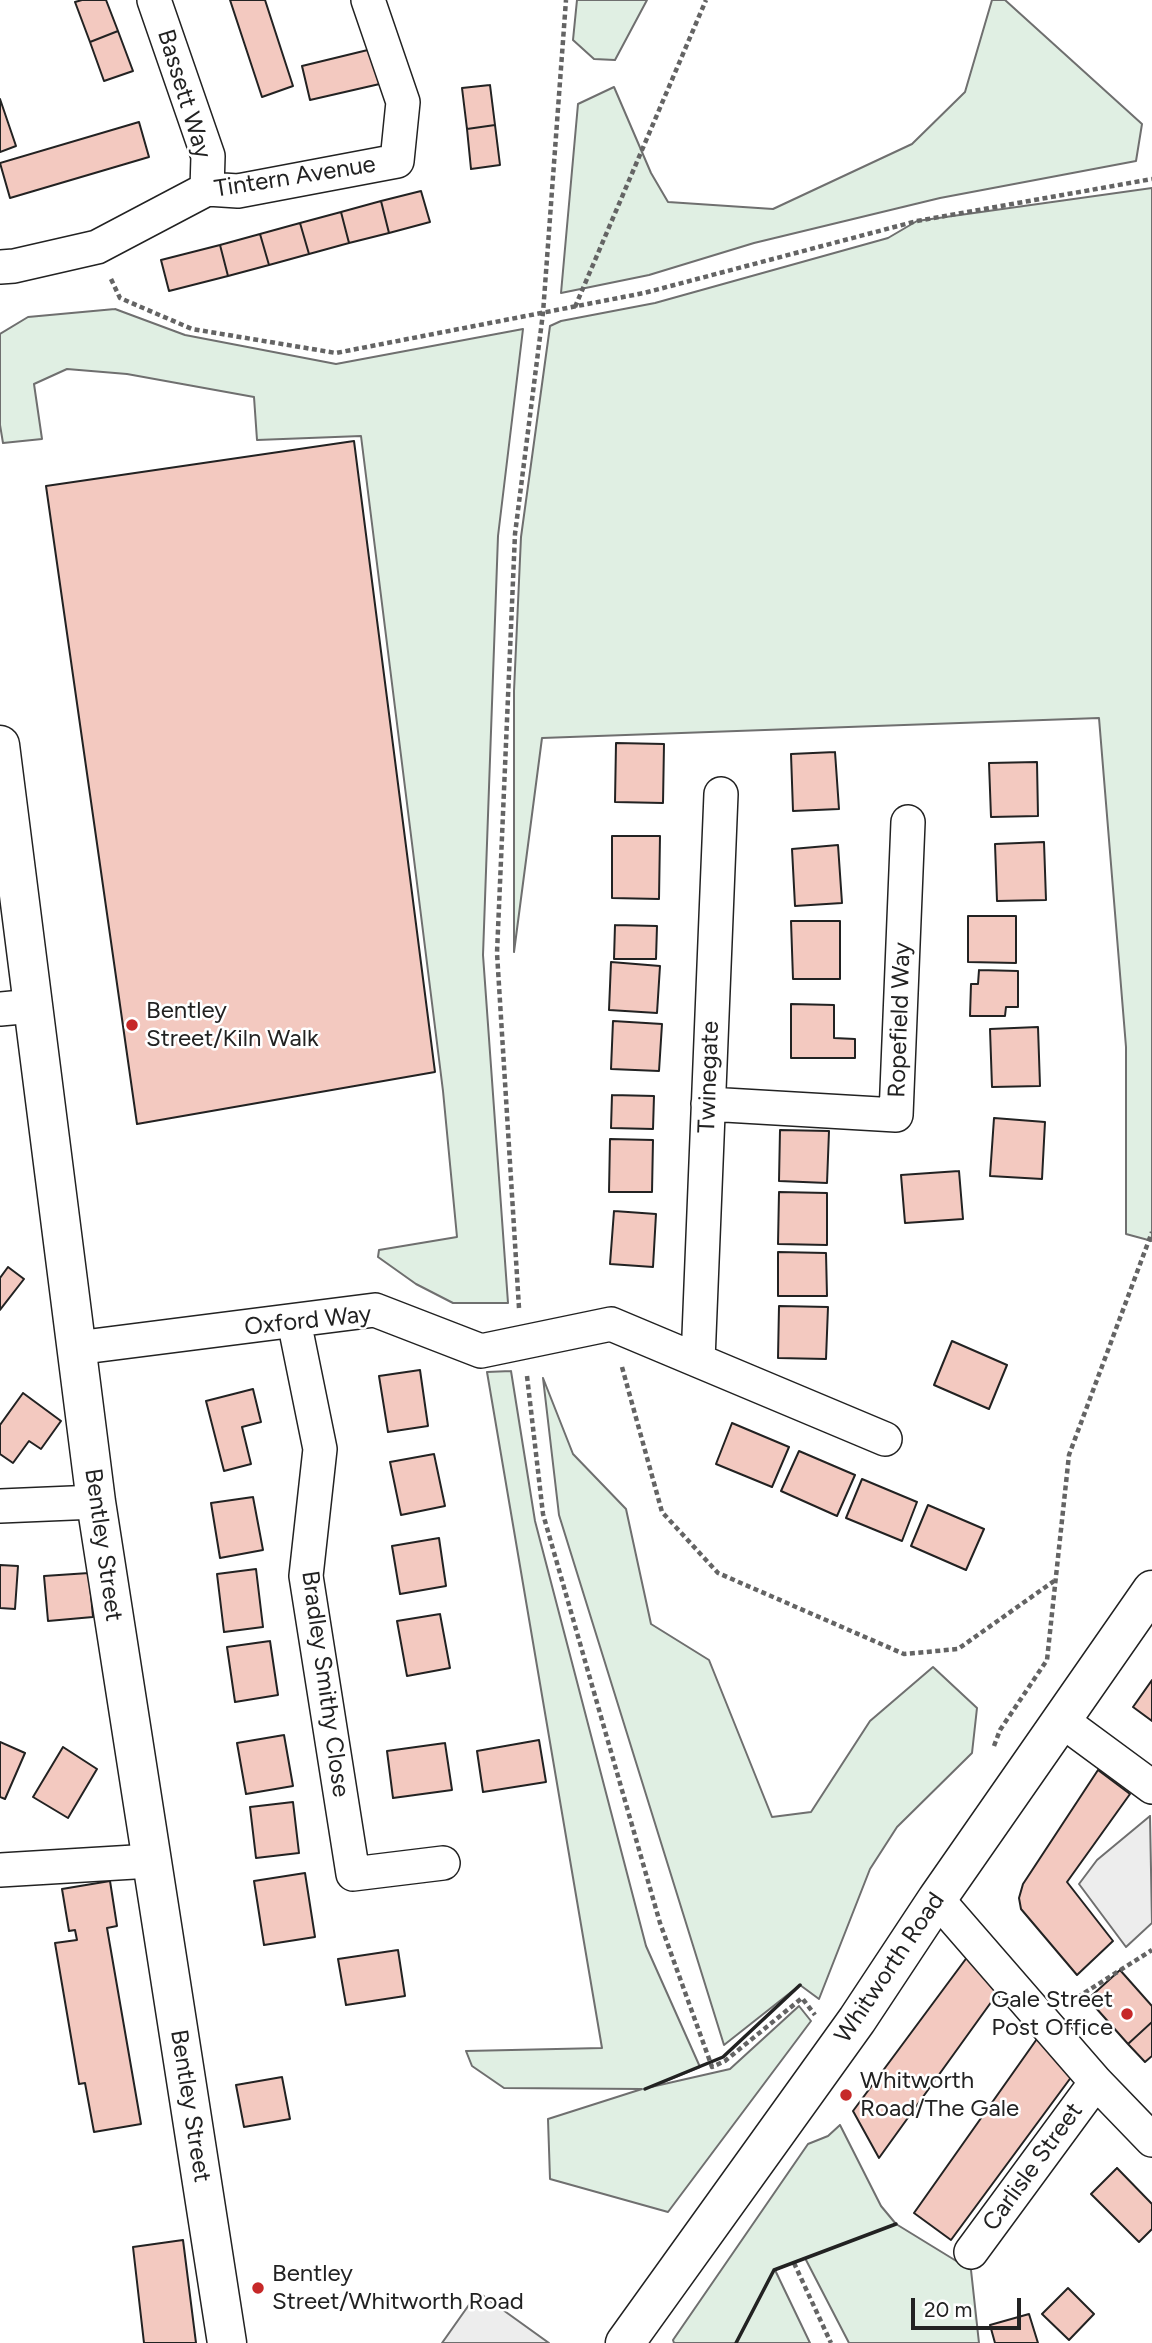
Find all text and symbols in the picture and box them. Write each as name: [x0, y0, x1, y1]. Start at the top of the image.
street label: Bassett Way: [151, 26, 217, 162]
street label: Tintern Avenue: [212, 150, 378, 204]
street label: Ropefield Way: [883, 942, 917, 1098]
place label: Bentley Street/Kiln Walk: [146, 997, 319, 1053]
marker: Bentley Street/Kiln Walk: [124, 1017, 140, 1033]
street label: Twinegate: [693, 1020, 725, 1134]
street label: Oxford Way: [243, 1300, 373, 1342]
street label: Bentley Street: [78, 1467, 128, 1623]
street label: Bradley Smithy Close: [295, 1569, 355, 1799]
street label: Whitworth Road: [829, 1887, 951, 2049]
place label: Gale Street Post Office: [991, 1986, 1113, 2042]
marker: Gale Street Post Office: [1119, 2006, 1135, 2022]
street label: Bentley Street: [164, 2028, 216, 2184]
place label: Whitworth Road/The Gale: [860, 2067, 1019, 2123]
marker: Whitworth Road/The Gale: [838, 2087, 854, 2103]
street label: Carlisle Street: [977, 2097, 1089, 2237]
place label: Bentley Street/Whitworth Road: [272, 2260, 524, 2316]
marker: Bentley Street/Whitworth Road: [250, 2280, 266, 2296]
scale bar: [914, 2284, 1024, 2328]
text: 20 m: [924, 2297, 972, 2322]

